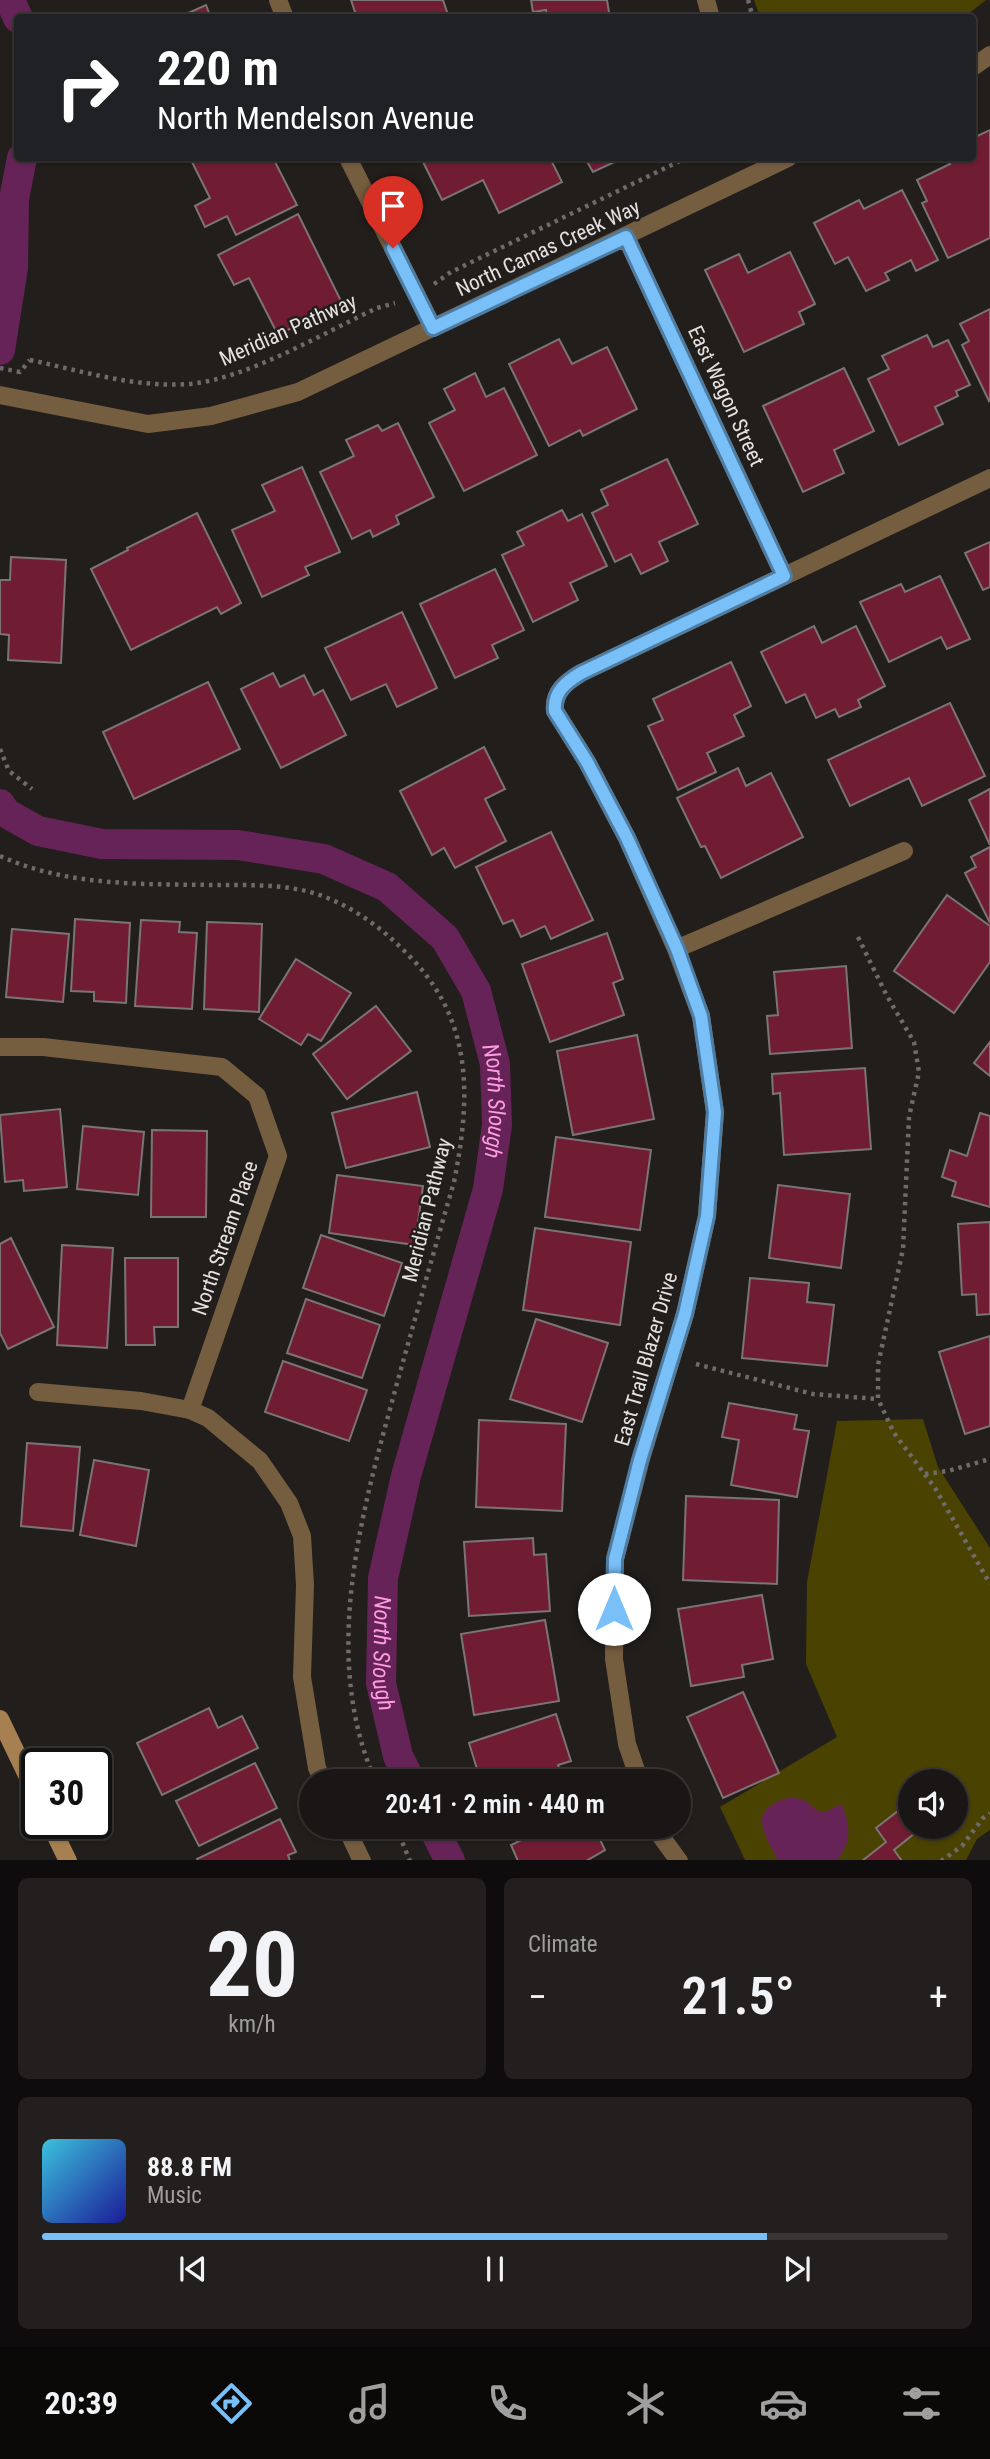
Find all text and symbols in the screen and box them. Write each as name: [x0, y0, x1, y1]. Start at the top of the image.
text: 220 m: [157, 40, 279, 97]
icon: right: [42, 42, 133, 133]
text: North Mendelson Avenue: [157, 99, 474, 137]
pin: [363, 176, 423, 248]
icon: arrive: [374, 187, 412, 225]
street label: North Camas Creek Way: [452, 195, 644, 301]
street label: Meridian Pathway: [216, 289, 360, 371]
street label: East Wagon Street: [683, 322, 769, 470]
water label: North Slough: [476, 1041, 510, 1160]
street label: Meridian Pathway: [398, 1135, 457, 1284]
street label: North Stream Place: [187, 1158, 263, 1318]
street label: East Trail Blazer Drive: [610, 1269, 682, 1449]
position arrow: [577, 1572, 651, 1646]
water label: North Slough: [366, 1595, 400, 1713]
speed limit sign: 30: [21, 1748, 112, 1839]
map controls: [898, 1769, 968, 1839]
button: sound: [898, 1769, 968, 1839]
text: 20:41 · 2 min · 440 m: [385, 1789, 605, 1819]
text: 20: [206, 1912, 298, 2018]
text: Climate: [528, 1931, 598, 1958]
text: 21.5°: [681, 1966, 795, 2027]
text: −: [528, 1975, 547, 2019]
text: +: [929, 1975, 948, 2019]
text: km/h: [228, 2011, 276, 2038]
text: 88.8 FM: [147, 2152, 232, 2182]
text: Music: [147, 2182, 202, 2209]
icon: previous: [174, 2250, 212, 2288]
icon: pause: [476, 2250, 514, 2288]
icon: next: [778, 2250, 816, 2288]
icon: directions: [207, 2379, 256, 2428]
icon: music: [345, 2379, 394, 2428]
icon: phone: [483, 2379, 532, 2428]
icon: climate: [621, 2379, 670, 2428]
icon: car: [759, 2379, 808, 2428]
icon: filters: [897, 2379, 946, 2428]
text: 20:39: [44, 2384, 118, 2422]

